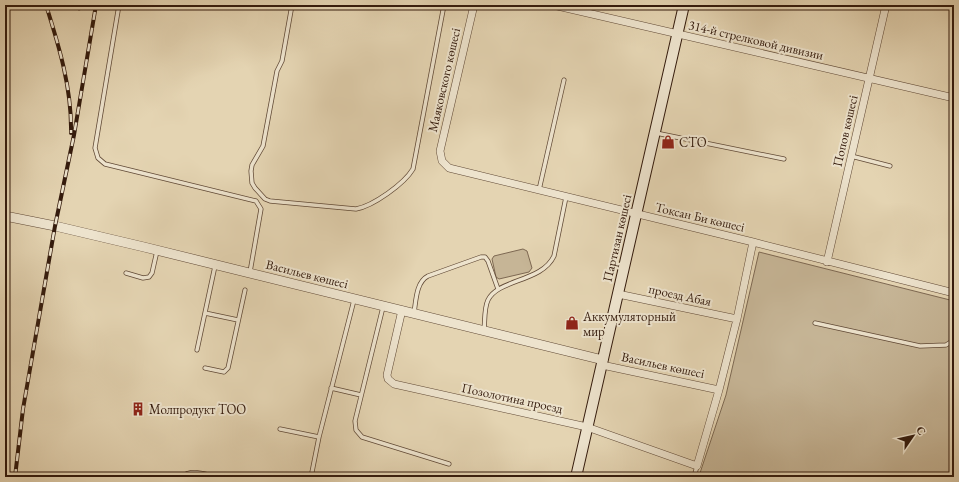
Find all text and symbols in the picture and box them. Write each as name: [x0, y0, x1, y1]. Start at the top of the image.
street label: 314-й стрелковой дивизии: [687, 16, 825, 64]
street label: Маяковского көшесі: [424, 26, 464, 134]
street label: Попов көшесі: [828, 93, 862, 169]
shop icon: СТО: [660, 134, 676, 150]
place label: СТО: [679, 134, 707, 151]
street label: Партизан көшесі: [599, 193, 635, 283]
street label: Токсан Би көшесі: [654, 198, 746, 236]
street label: Васильев көшесі: [264, 256, 350, 292]
street label: проезд Абая: [647, 280, 713, 310]
place label: Аккумуляторный мир: [582, 308, 676, 340]
shop icon: Аккумуляторный мир: [564, 315, 580, 331]
street label: Васильев көшесі: [620, 348, 706, 382]
street label: Позолотина проезд: [460, 379, 564, 417]
building icon: Молпродукт ТОО: [130, 401, 146, 417]
place label: Молпродукт ТОО: [149, 401, 246, 418]
north arrow: [893, 416, 933, 456]
text: С: [913, 423, 929, 438]

